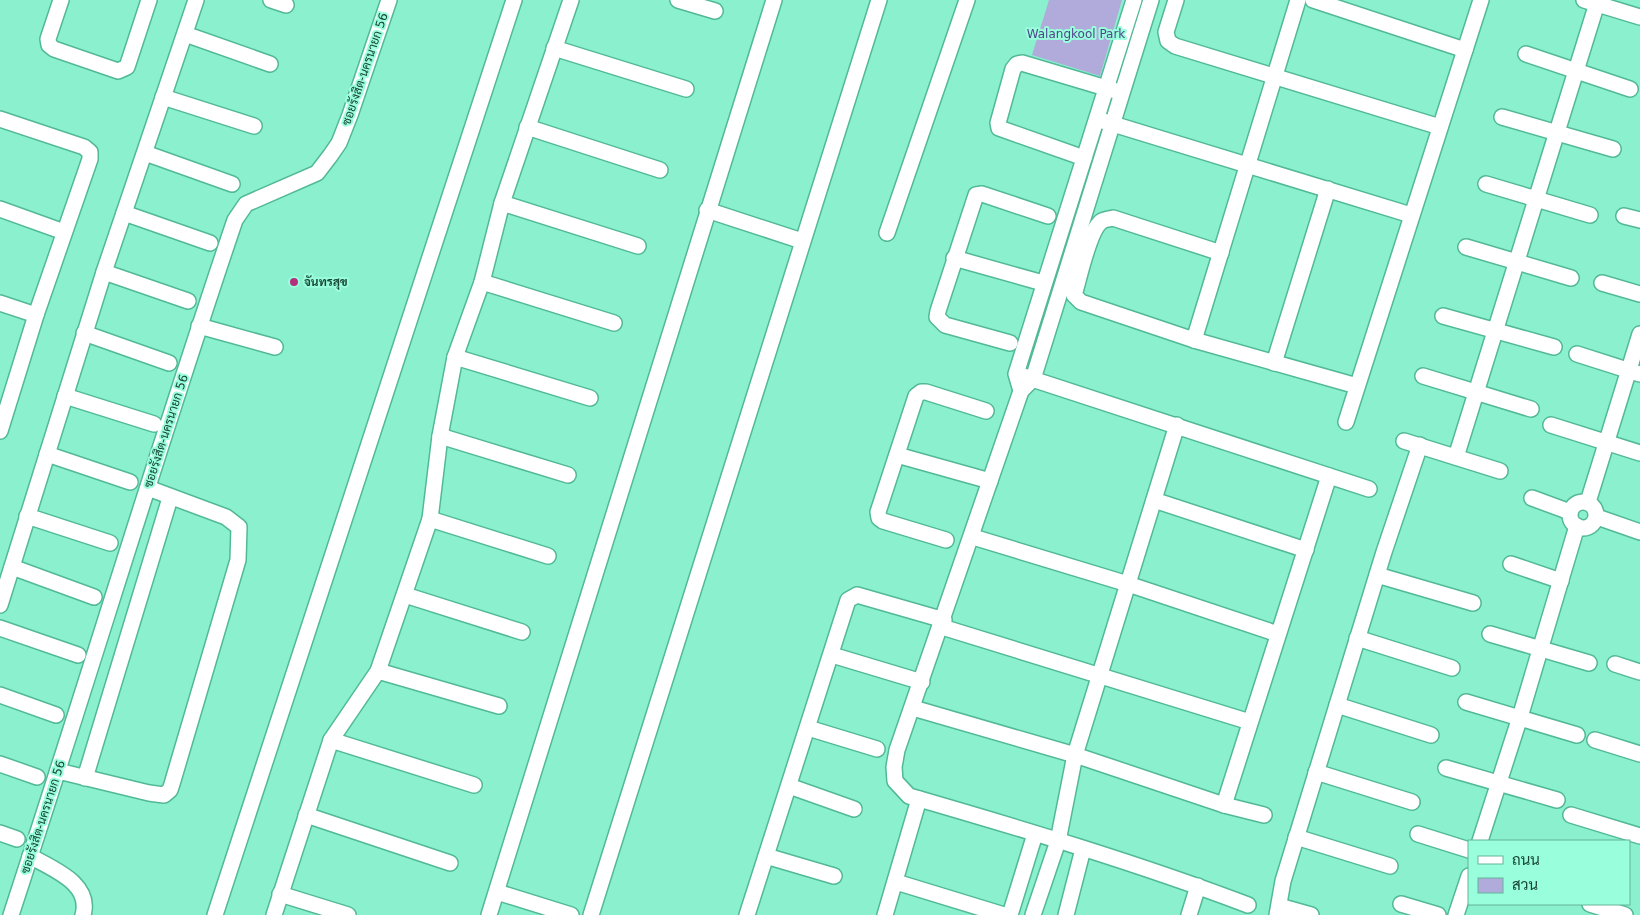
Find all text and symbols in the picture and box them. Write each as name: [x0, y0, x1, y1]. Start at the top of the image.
street label: ซอยรังสิต-นครนายก 56: [339, 11, 391, 127]
park label: Walangkool Park: [1027, 27, 1125, 41]
place label: จันทรสุข: [304, 275, 348, 290]
marker: จันทรสุข: [288, 276, 300, 288]
street label: ซอยรังสิต-นครนายก 56: [141, 373, 191, 489]
street label: ซอยรังสิต-นครนายก 56: [18, 759, 68, 875]
legend: [1468, 840, 1630, 905]
text: ถนน: [1512, 851, 1540, 869]
text: สวน: [1512, 876, 1538, 894]

